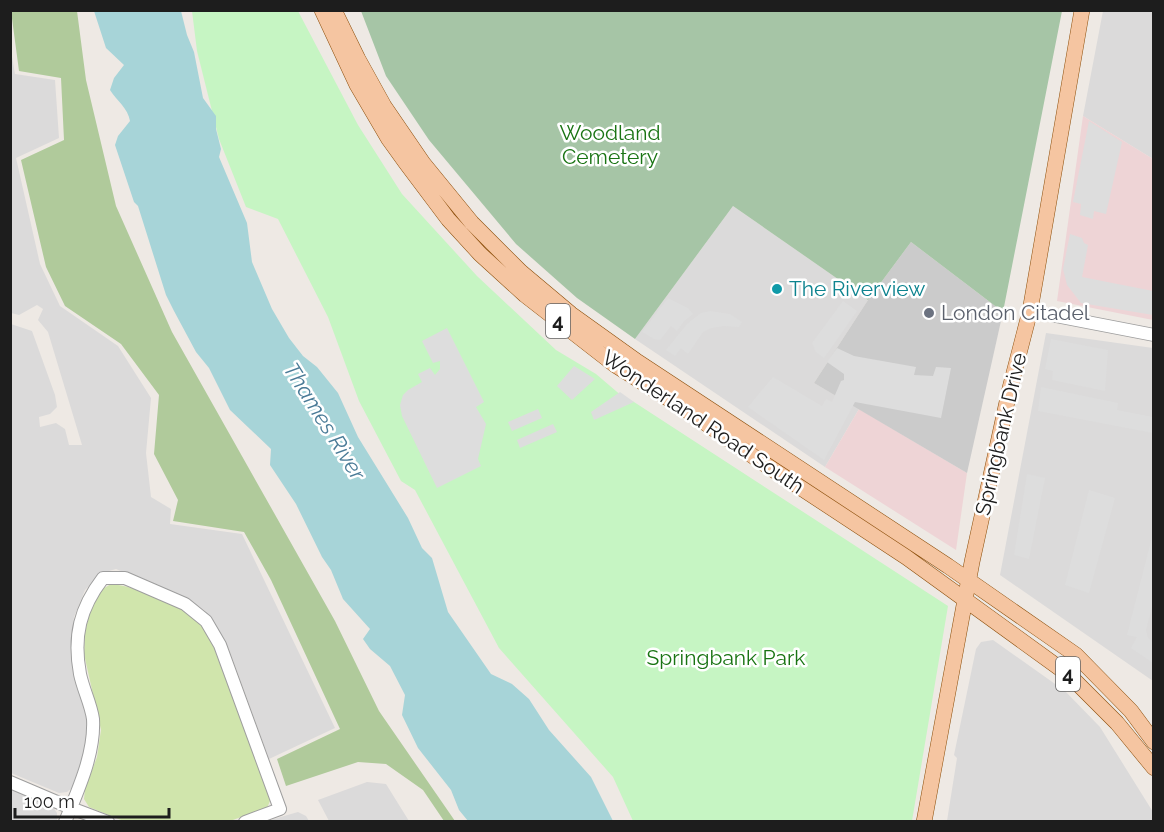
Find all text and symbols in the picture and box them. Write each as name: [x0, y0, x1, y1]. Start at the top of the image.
park label: Woodland Cemetery: [559, 120, 661, 169]
place label: The Riverview: [789, 276, 925, 301]
marker: The Riverview: [770, 282, 784, 296]
place label: London Citadel: [941, 300, 1090, 325]
road number: 4: [546, 304, 570, 338]
marker: London Citadel: [922, 306, 936, 320]
street label: Wonderland Road South: [597, 345, 809, 499]
street label: Springbank Drive: [970, 350, 1031, 518]
water label: Thames River: [279, 358, 372, 486]
park label: Springbank Park: [647, 645, 805, 670]
road number: 4: [1056, 657, 1080, 691]
scale bar: [15, 781, 170, 819]
text: 100 m: [24, 791, 75, 812]

